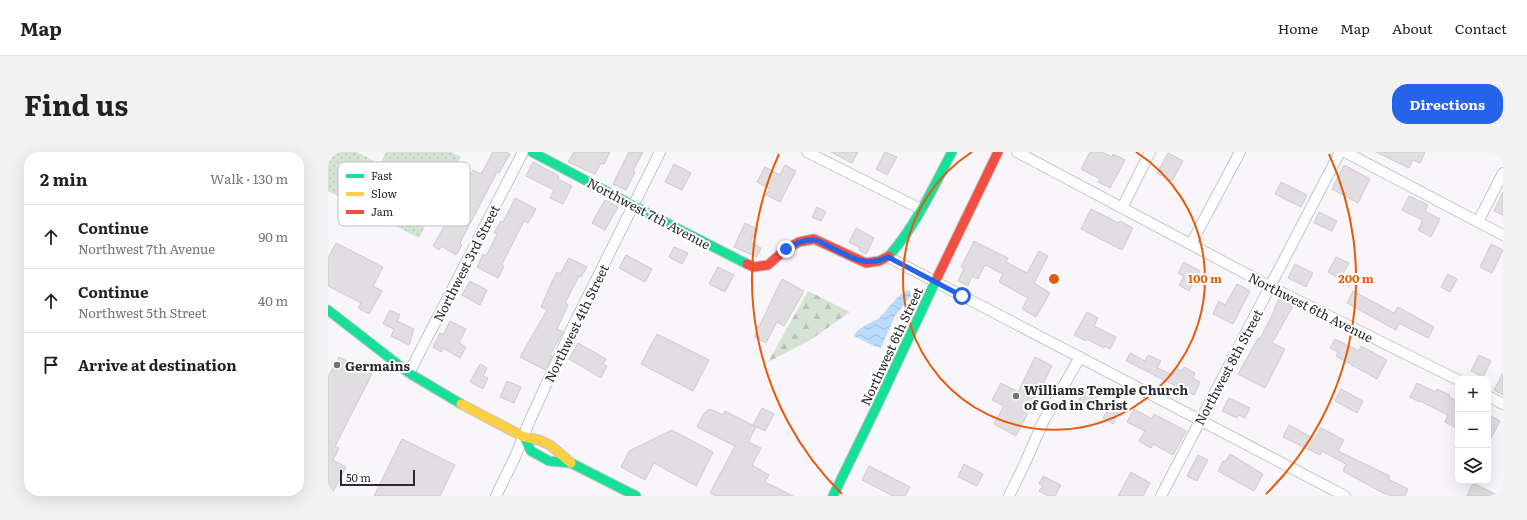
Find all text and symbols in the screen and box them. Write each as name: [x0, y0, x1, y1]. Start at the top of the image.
text: Map: [20, 14, 62, 42]
text: Home: [1278, 18, 1318, 38]
text: Map: [1340, 18, 1370, 38]
text: About: [1392, 18, 1433, 38]
text: Contact: [1455, 18, 1507, 38]
text: Find us: [24, 83, 128, 125]
button: Directions: [1392, 84, 1503, 124]
legend: [338, 162, 470, 226]
text: 2 min: [40, 166, 88, 191]
text: Fast: [371, 167, 393, 183]
text: Walk · 130 m: [210, 169, 288, 188]
street label: Northwest 7th Avenue: [584, 172, 714, 254]
text: Slow: [371, 185, 397, 201]
street label: Northwest 3rd Street: [428, 200, 504, 325]
text: Jam: [371, 203, 394, 219]
text: Continue: [78, 216, 148, 239]
icon: ahead: [40, 226, 62, 248]
text: 90 m: [258, 227, 288, 246]
text: Northwest 7th Avenue: [78, 239, 215, 258]
route end: [777, 240, 795, 258]
street label: Northwest 4th Street: [539, 260, 613, 385]
street label: Northwest 6th Avenue: [1245, 267, 1377, 347]
text: 100 m: [1188, 269, 1222, 287]
text: 200 m: [1338, 269, 1374, 287]
centre of rings: [1047, 272, 1061, 286]
text: Continue: [78, 280, 148, 303]
street label: Northwest 6th Street: [855, 283, 927, 408]
route start: [953, 287, 971, 305]
icon: ahead: [40, 290, 62, 312]
text: 40 m: [258, 291, 288, 310]
text: Northwest 5th Street: [78, 303, 207, 322]
street label: Northwest 8th Street: [1189, 305, 1267, 428]
text: Arrive at destination: [78, 353, 237, 376]
icon: arrive: [40, 354, 62, 376]
place label: Germains: [345, 356, 410, 375]
marker: Germains: [332, 360, 342, 370]
map controls: [1455, 376, 1491, 484]
button: +: [1455, 376, 1491, 412]
place label: Williams Temple Church of God in Christ: [1024, 380, 1188, 414]
marker: Williams Temple Church of God in Christ: [1011, 391, 1021, 401]
button: −: [1455, 412, 1491, 448]
button: layers: [1455, 448, 1491, 484]
scale bar: [340, 468, 415, 487]
text: 50 m: [346, 469, 371, 485]

